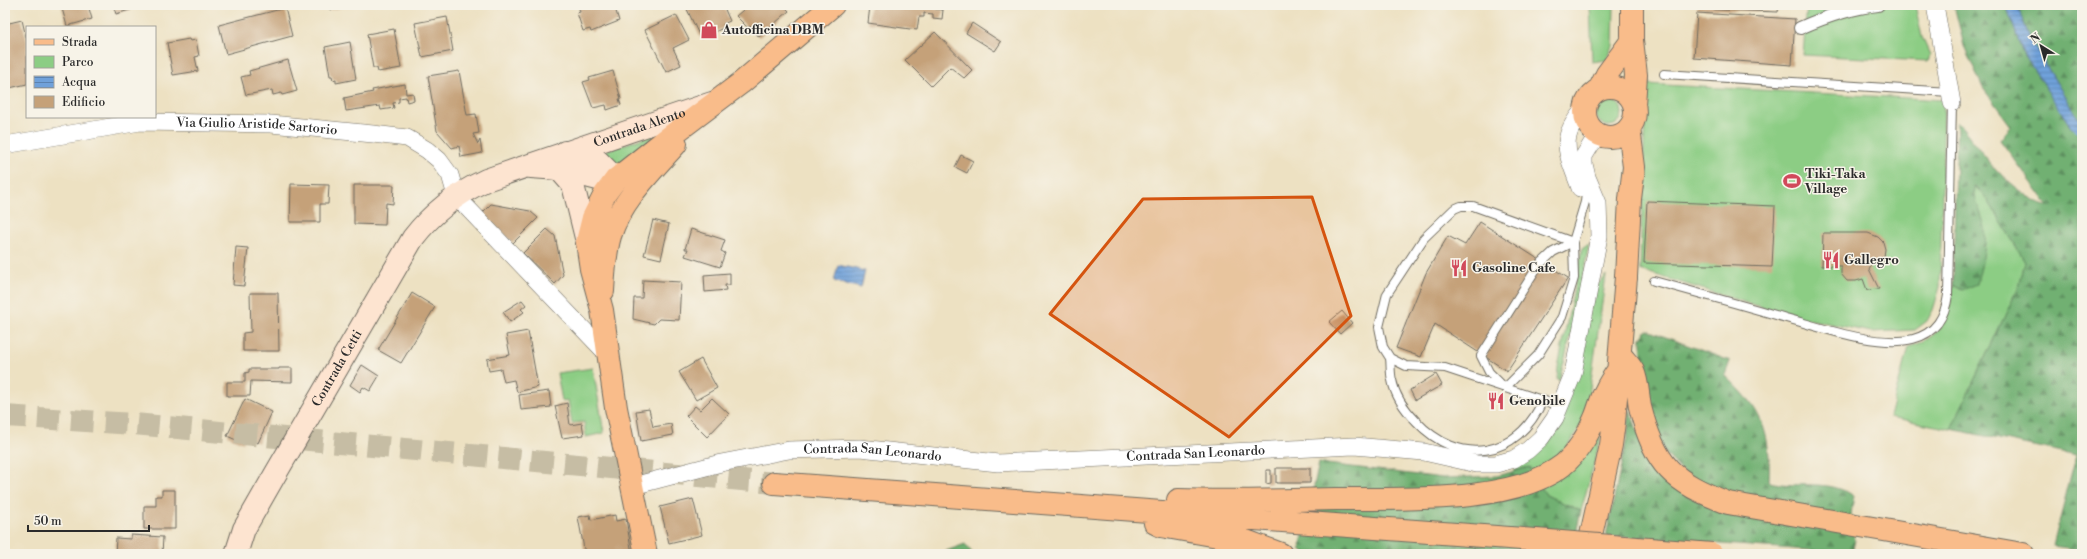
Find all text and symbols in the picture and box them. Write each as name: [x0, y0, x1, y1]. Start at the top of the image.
shop icon: Autofficina DBM: [699, 20, 719, 40]
place label: Autofficina DBM: [721, 22, 824, 38]
legend: [26, 26, 156, 118]
north arrow: [2021, 26, 2061, 66]
text: N: [2028, 30, 2044, 47]
text: Strada: [62, 35, 98, 50]
text: Parco: [62, 55, 94, 70]
text: Acqua: [61, 75, 97, 90]
text: Edificio: [62, 95, 105, 110]
street label: Contrada Alento: [591, 105, 688, 151]
street label: Via Giulio Aristide Sartorio: [175, 115, 338, 138]
place label: Tiki-Taka Village: [1804, 166, 1867, 197]
sports icon: Tiki-Taka Village: [1782, 171, 1802, 191]
restaurant icon: Gallegro: [1821, 250, 1841, 270]
place label: Gallegro: [1844, 252, 1899, 268]
restaurant icon: Gasoline Cafe: [1449, 258, 1469, 278]
place label: Gasoline Cafe: [1472, 260, 1556, 276]
street label: Contrada Cetti: [308, 327, 366, 410]
restaurant icon: Genobile: [1486, 391, 1506, 411]
place label: Genobile: [1509, 393, 1566, 409]
street label: Contrada San Leonardo: [803, 440, 943, 465]
street label: Contrada San Leonardo: [1126, 442, 1266, 465]
scale bar: [28, 507, 149, 533]
text: 50 m: [34, 514, 62, 529]

